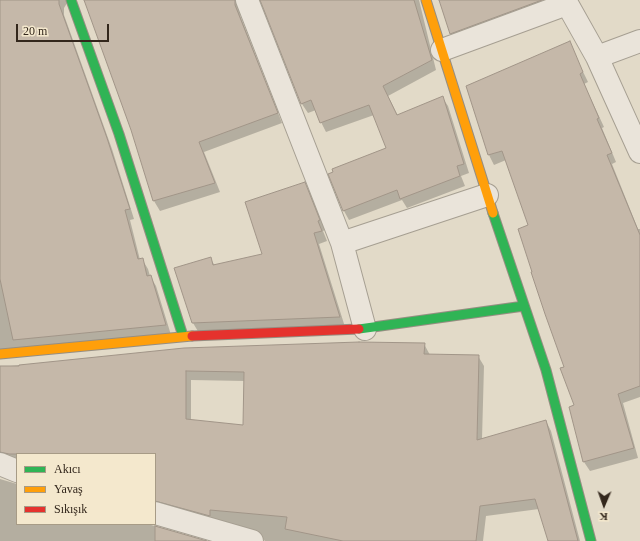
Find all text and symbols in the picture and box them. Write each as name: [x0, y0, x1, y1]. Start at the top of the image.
scale bar: [18, 16, 111, 42]
text: 20 m: [23, 24, 47, 38]
legend: [16, 453, 156, 525]
text: Akıcı: [54, 462, 81, 476]
text: Yavaş: [54, 482, 83, 496]
north arrow: [584, 485, 624, 525]
text: Sıkışık: [54, 502, 87, 516]
text: K: [599, 511, 608, 523]

